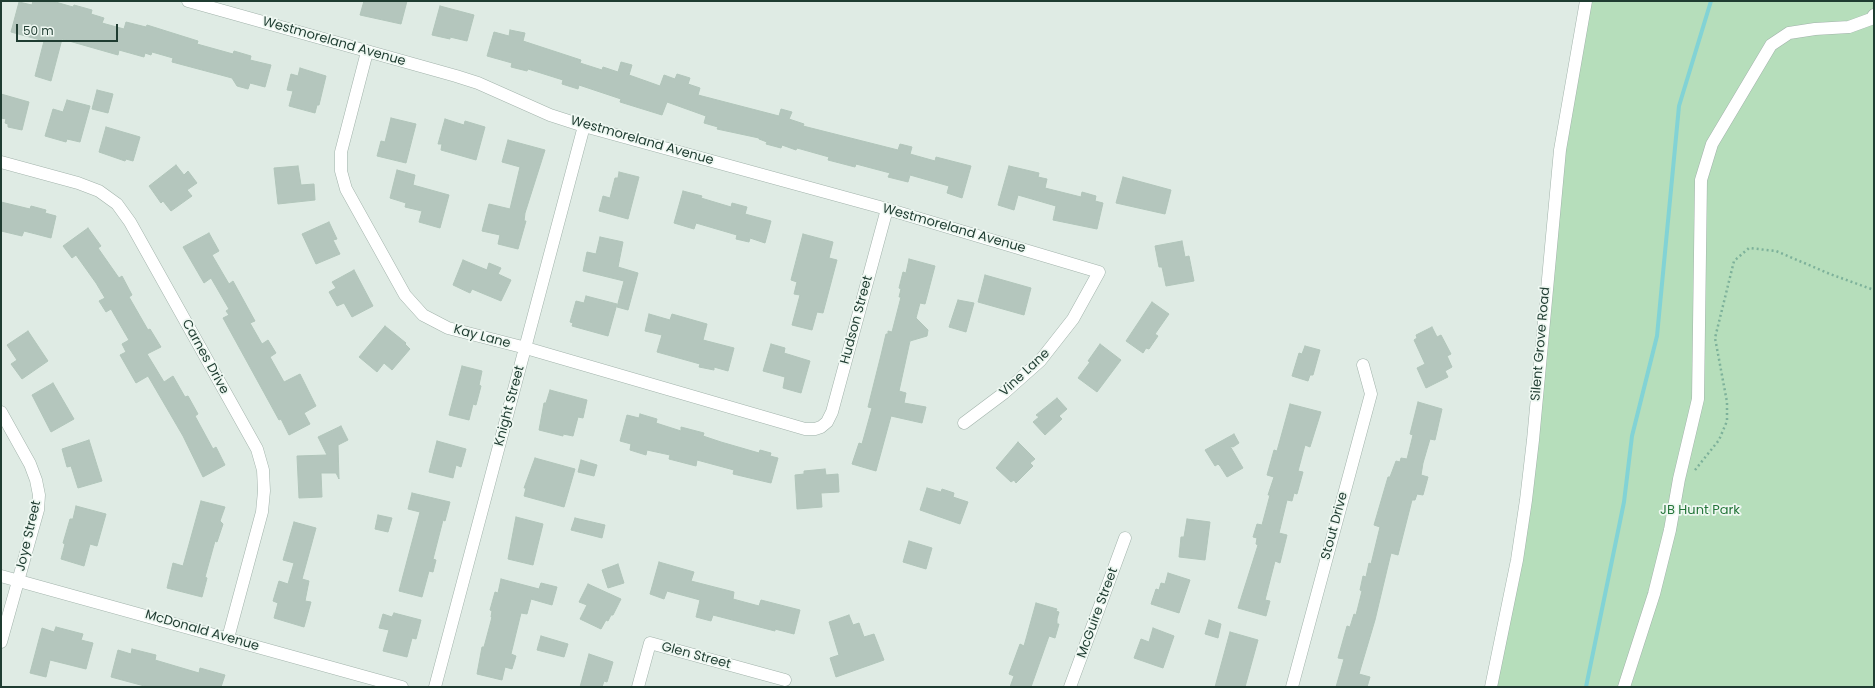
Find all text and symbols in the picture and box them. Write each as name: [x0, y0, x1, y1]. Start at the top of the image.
street label: Westmoreland Avenue: [261, 14, 407, 70]
scale bar: [18, 16, 120, 42]
text: 50 m: [23, 22, 54, 39]
street label: Westmoreland Avenue: [569, 113, 715, 169]
street label: Westmoreland Avenue: [881, 201, 1027, 257]
street label: Hudson Street: [838, 274, 876, 366]
street label: Silent Grove Road: [1528, 286, 1554, 402]
street label: Carnes Drive: [178, 317, 232, 397]
street label: Kay Lane: [452, 322, 512, 352]
street label: Vine Lane: [997, 346, 1053, 400]
street label: Knight Street: [492, 364, 528, 448]
street label: Stout Drive: [1318, 490, 1352, 562]
street label: Joye Street: [13, 499, 45, 573]
park label: JB Hunt Park: [1660, 503, 1740, 519]
street label: McGuire Street: [1074, 566, 1122, 660]
street label: McDonald Avenue: [143, 607, 261, 655]
street label: Glen Street: [660, 639, 732, 673]

